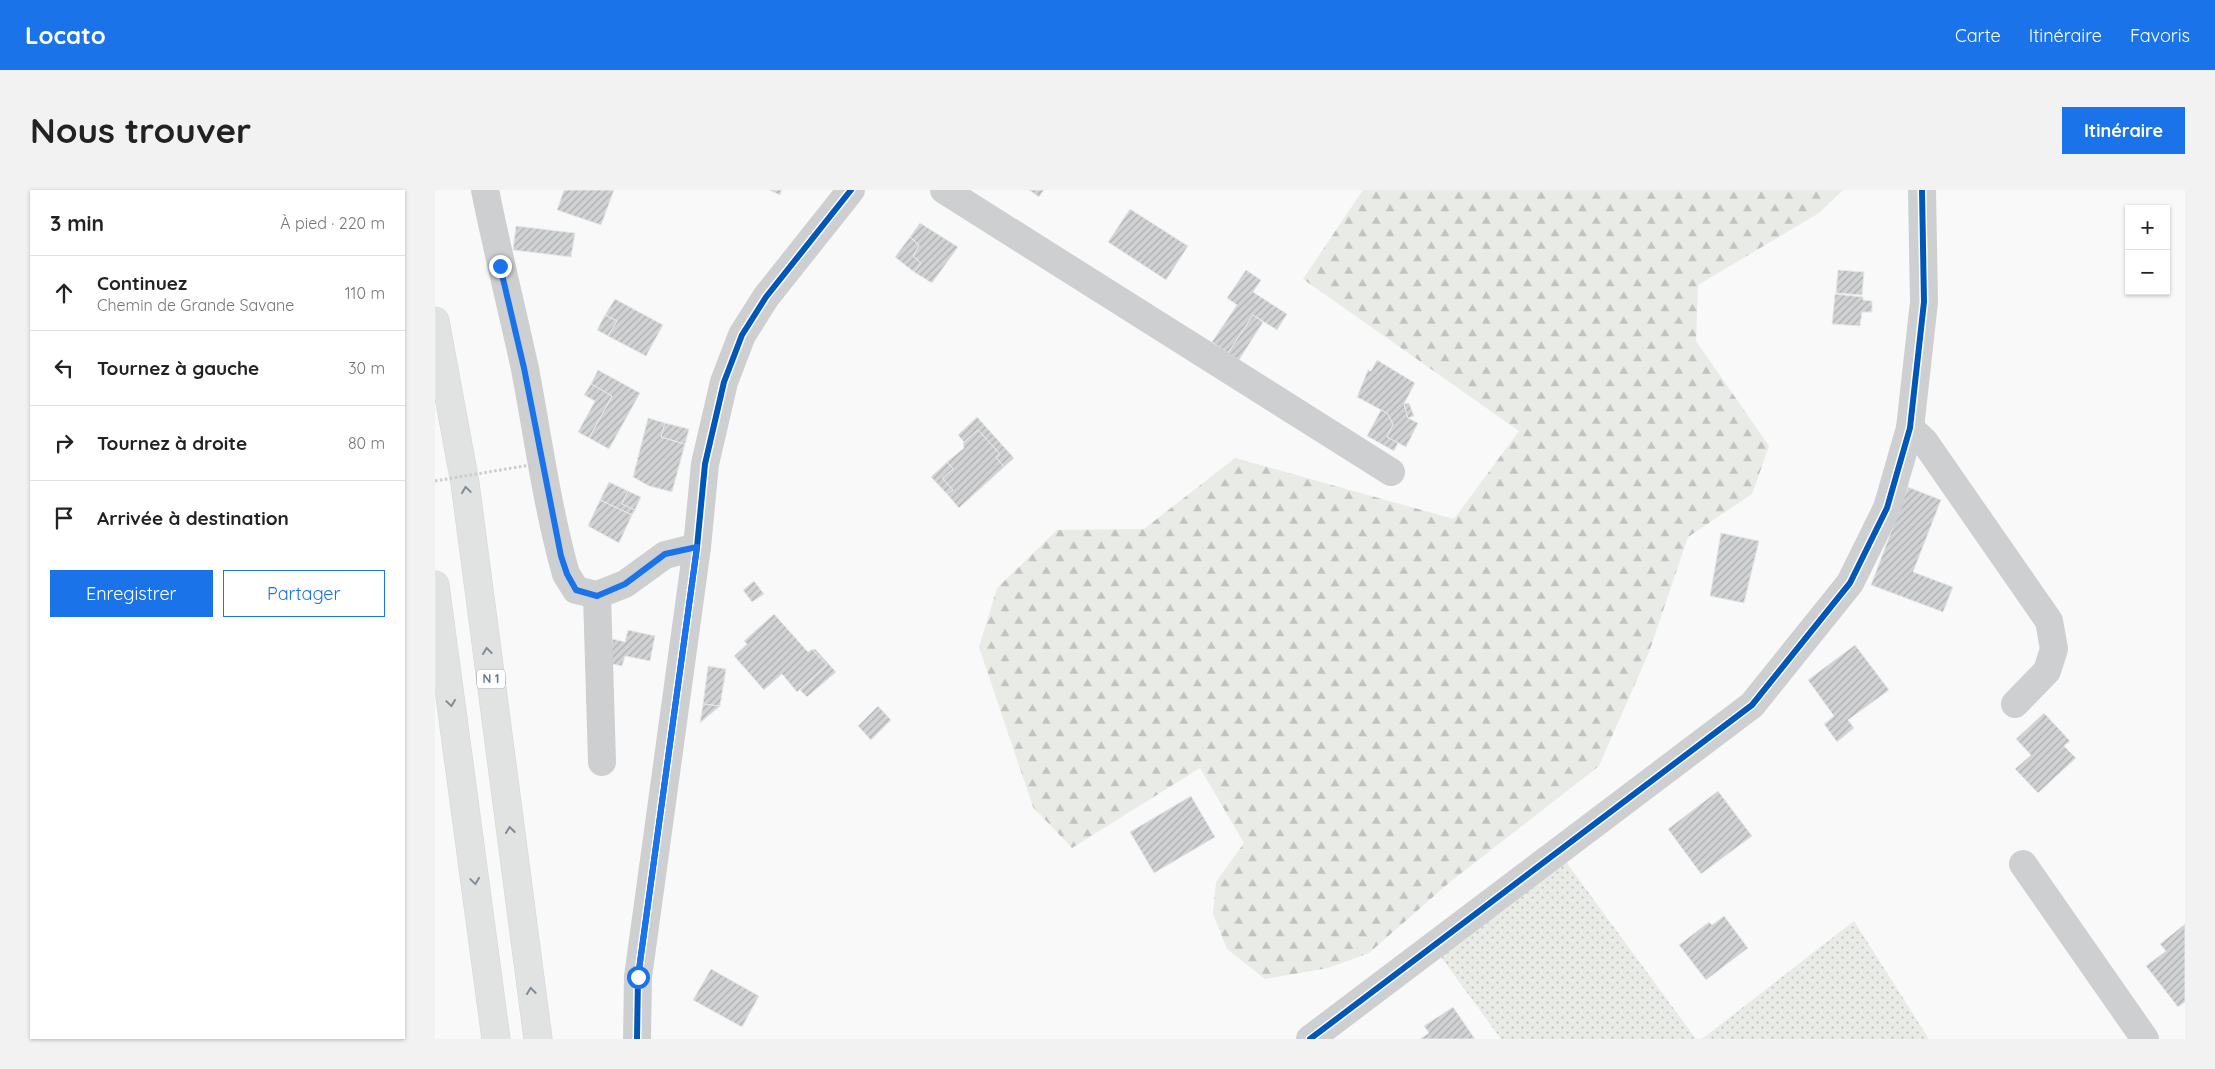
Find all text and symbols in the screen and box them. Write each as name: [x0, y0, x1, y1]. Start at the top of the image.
text: Locato: [25, 20, 106, 50]
text: Carte: [1955, 24, 2001, 47]
text: Itinéraire: [2029, 24, 2102, 47]
text: Favoris: [2130, 24, 2190, 47]
button: Itinéraire: [2062, 107, 2185, 154]
text: Nous trouver: [30, 108, 251, 152]
map controls: [2125, 205, 2170, 295]
button: +: [2125, 205, 2170, 250]
text: 3 min: [50, 210, 104, 236]
text: À pied · 220 m: [280, 213, 385, 233]
button: −: [2125, 250, 2170, 295]
route end: [489, 255, 512, 278]
text: Continuez: [97, 271, 187, 295]
icon: ahead: [50, 279, 78, 307]
text: 110 m: [345, 283, 385, 303]
text: Chemin de Grande Savane: [97, 295, 294, 315]
icon: left: [50, 354, 78, 382]
text: Tournez à gauche: [97, 356, 259, 380]
text: 30 m: [348, 358, 385, 378]
icon: right: [50, 429, 78, 457]
text: Tournez à droite: [97, 431, 247, 455]
text: 80 m: [348, 433, 385, 453]
one-way arrow: [461, 486, 472, 494]
icon: arrive: [50, 504, 78, 532]
text: Arrivée à destination: [97, 506, 289, 530]
button: Enregistrer: [50, 570, 213, 617]
button: Partager: [223, 570, 385, 617]
one-way arrow: [482, 647, 493, 655]
road number: N 1: [477, 669, 505, 688]
one-way arrow: [445, 699, 456, 707]
one-way arrow: [506, 825, 516, 834]
one-way arrow: [469, 878, 480, 886]
route start: [627, 966, 650, 989]
one-way arrow: [527, 986, 537, 995]

